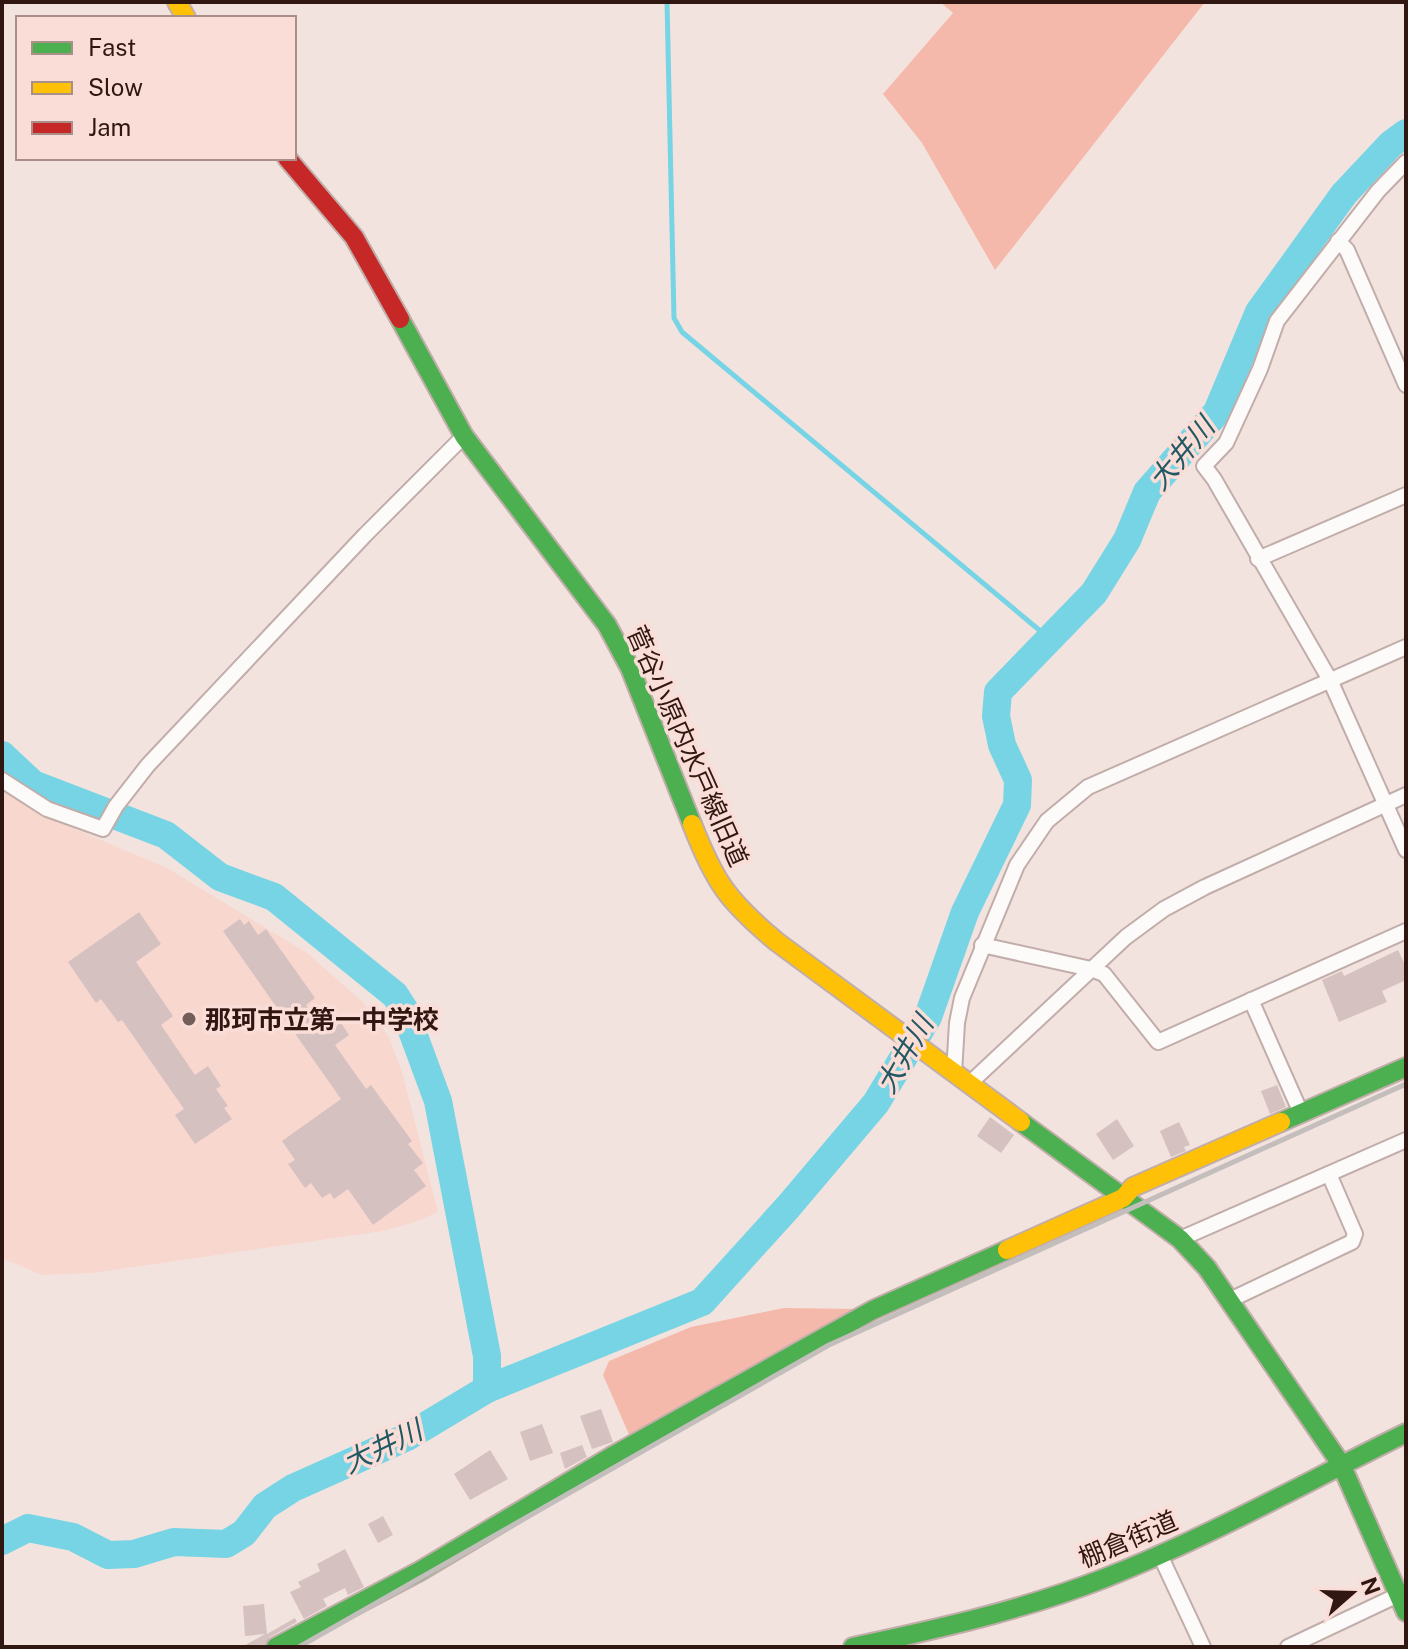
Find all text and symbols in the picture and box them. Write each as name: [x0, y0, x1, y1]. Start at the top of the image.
legend: [16, 16, 296, 160]
text: Fast: [88, 33, 136, 61]
text: Slow: [88, 73, 143, 101]
text: Jam: [88, 113, 131, 141]
water label: 大井川: [1141, 408, 1223, 496]
street label: 菅谷小原内水戸線旧道: [621, 621, 755, 871]
place label: 那珂市立第一中学校: [205, 1004, 439, 1035]
water label: 大井川: [869, 1007, 941, 1099]
marker: 那珂市立第一中学校: [180, 1010, 198, 1028]
water label: 大井川: [337, 1411, 430, 1479]
street label: 棚倉街道: [1074, 1504, 1182, 1574]
north arrow: [1312, 1553, 1392, 1633]
text: N: [1356, 1574, 1386, 1599]

